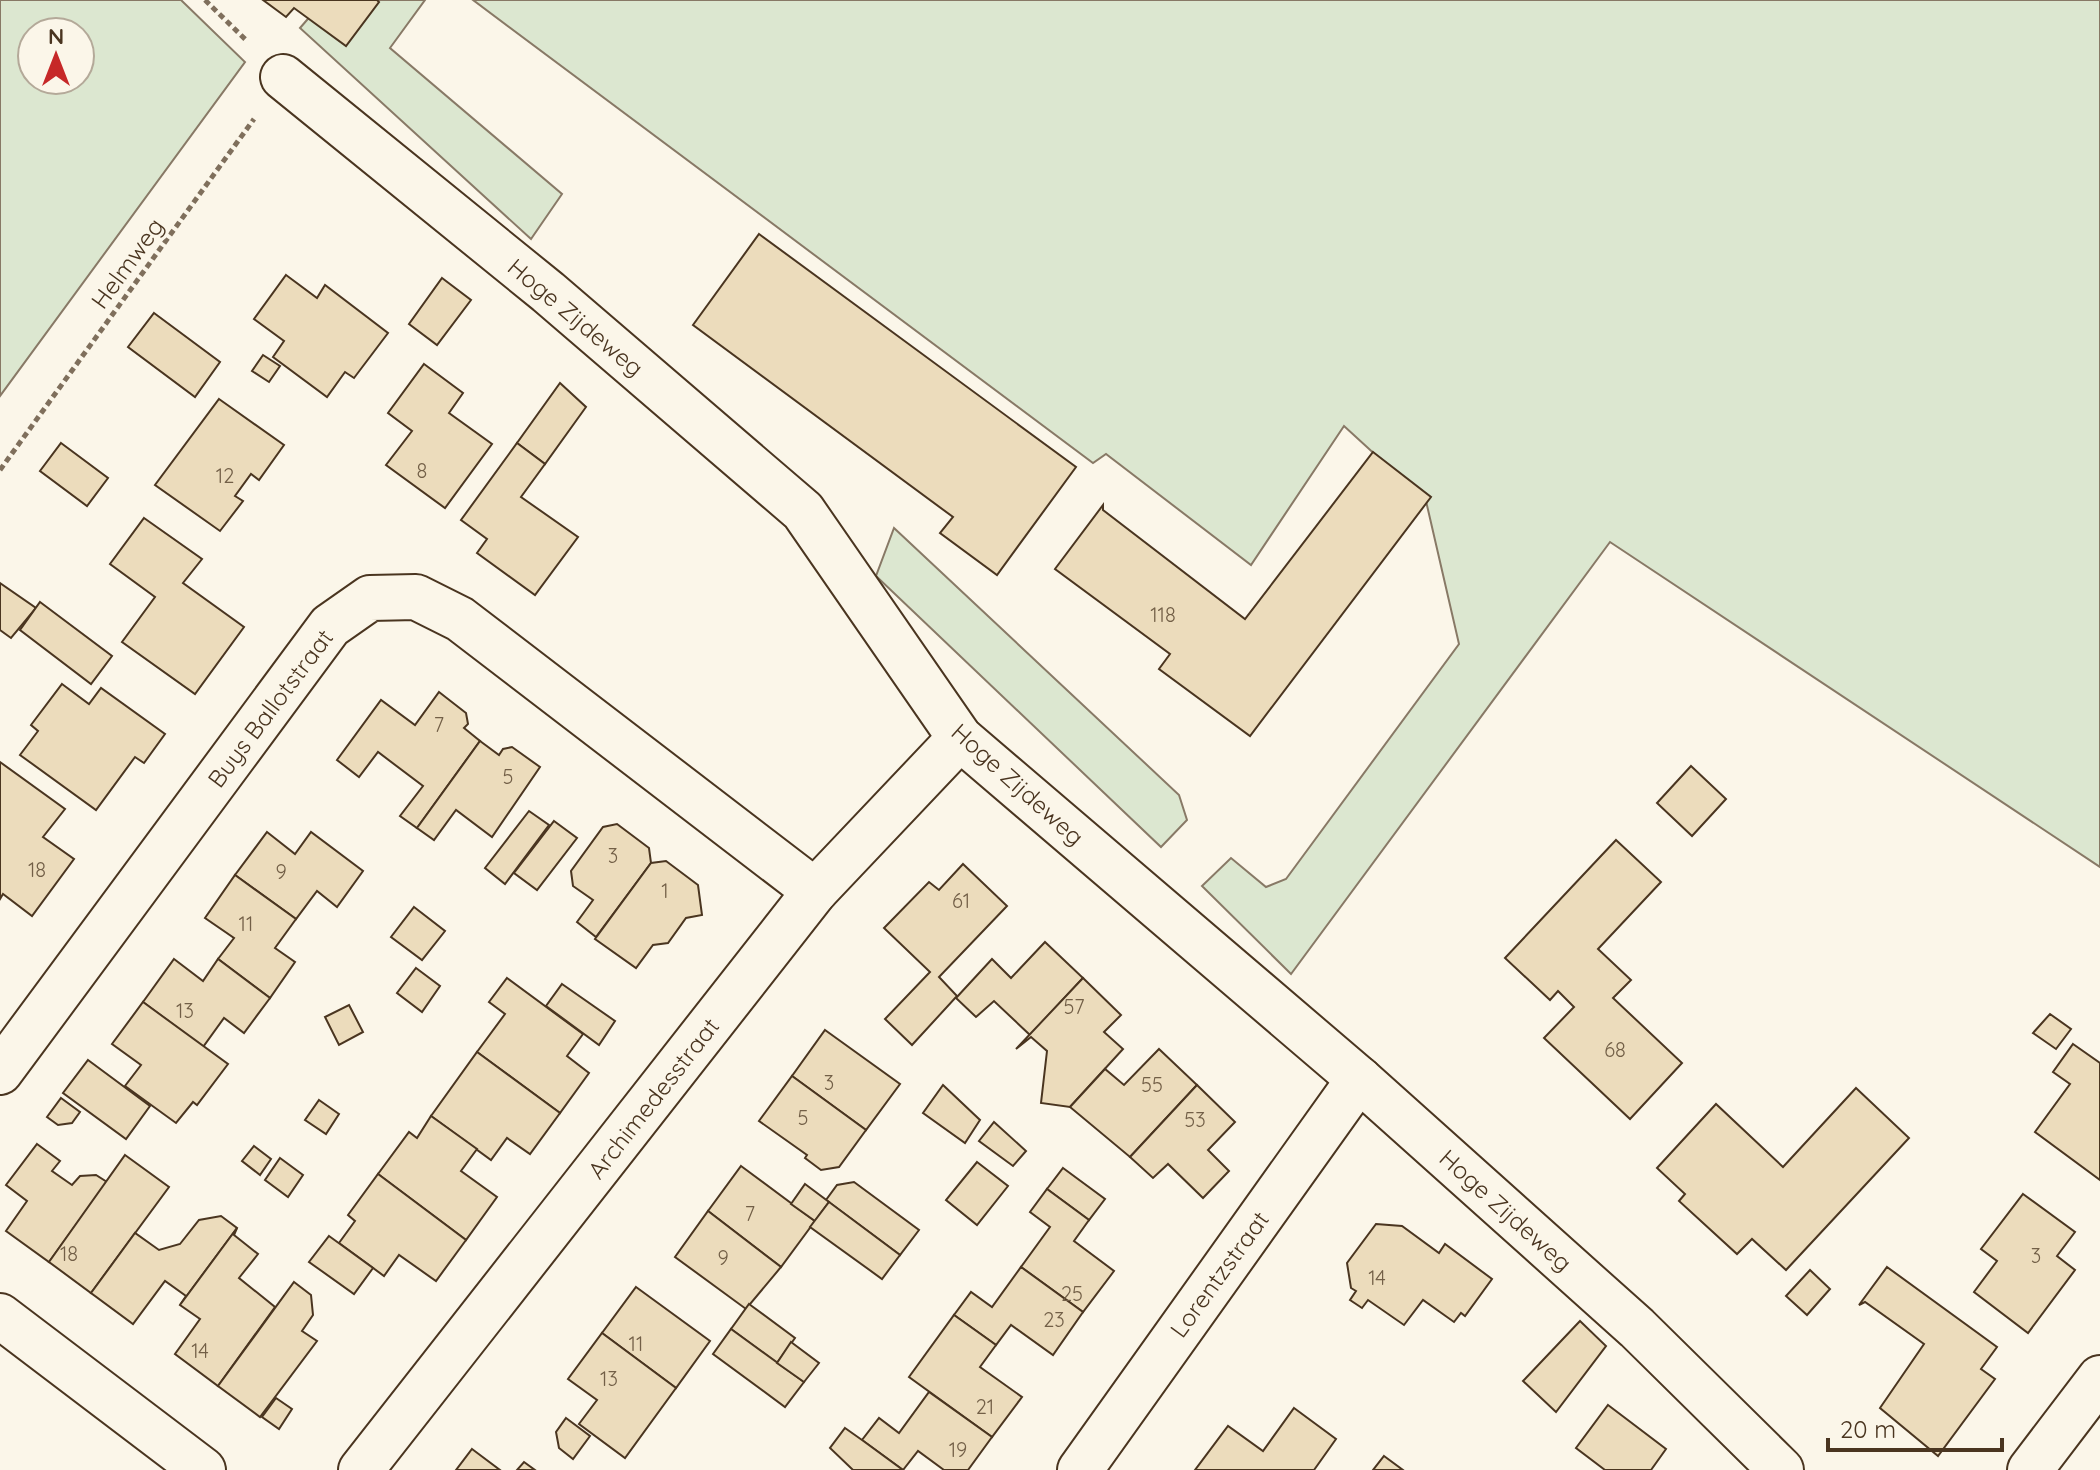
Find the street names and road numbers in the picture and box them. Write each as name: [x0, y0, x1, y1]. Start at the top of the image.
street label: Helmweg: [84, 212, 170, 314]
street label: Hoge Zijdeweg: [502, 252, 650, 382]
street label: Buys Ballotstraat: [201, 623, 339, 793]
street label: Hoge Zijdeweg: [946, 717, 1090, 851]
street label: Archimedesstraat: [581, 1012, 725, 1184]
street label: Hoge Zijdeweg: [1434, 1143, 1578, 1277]
street label: Lorentzstraat: [1163, 1205, 1275, 1343]

